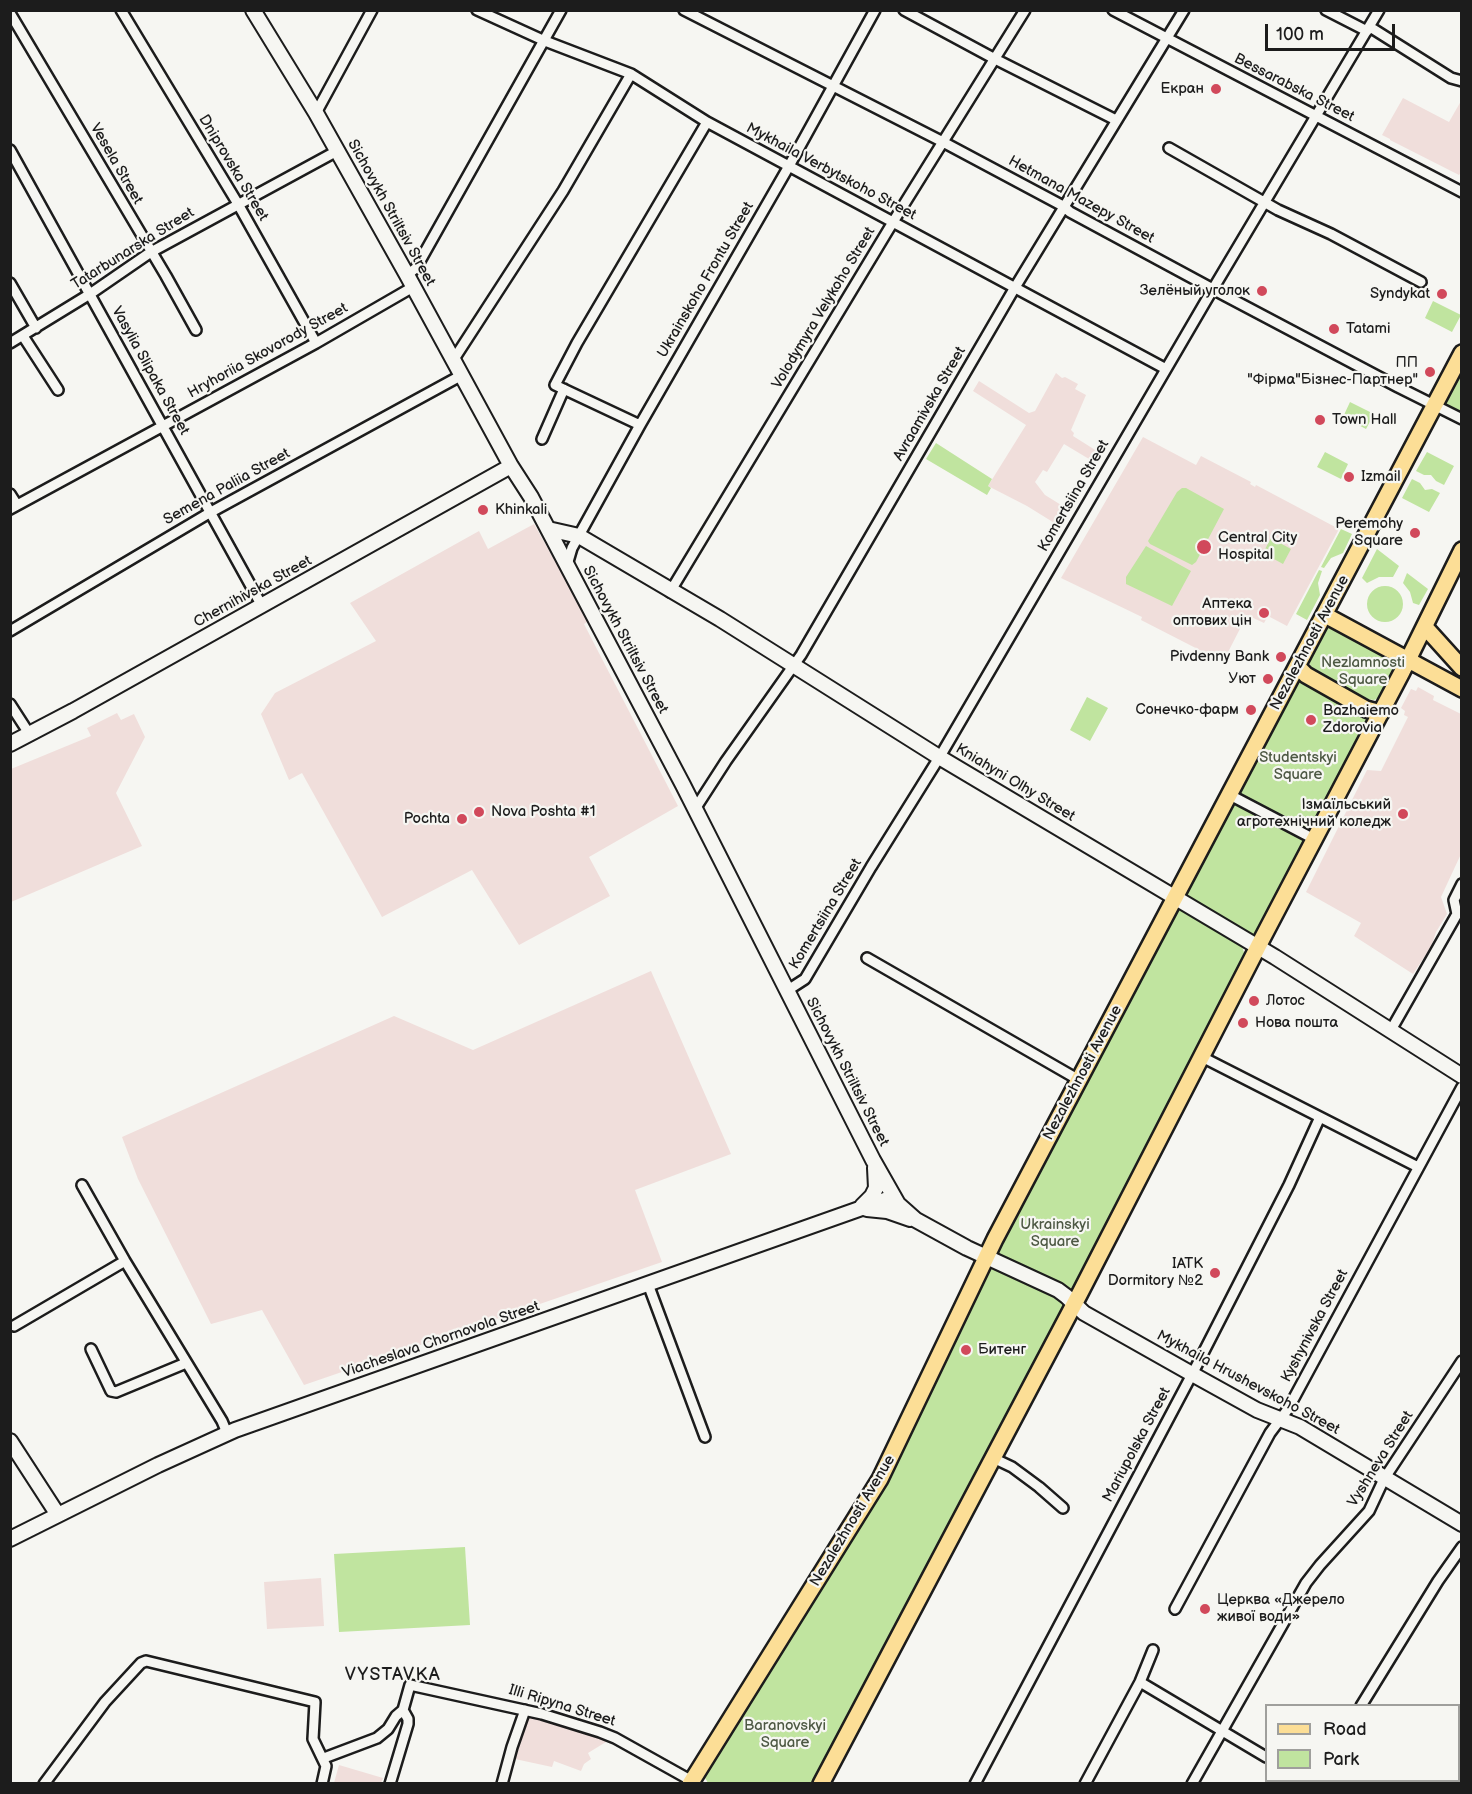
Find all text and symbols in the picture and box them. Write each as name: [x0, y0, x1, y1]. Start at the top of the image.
scale bar: [1268, 12, 1398, 50]
text: 100 m: [1276, 24, 1324, 45]
street label: Bessarabska Street: [1231, 50, 1357, 126]
place label: Екран: [1160, 80, 1204, 98]
marker: Екран: [1209, 82, 1223, 96]
street label: Dniprovska Street: [194, 112, 272, 224]
street label: Mykhaila Verbytskoho Street: [743, 119, 919, 225]
street label: Vesela Street: [86, 120, 146, 208]
street label: Sichovykh Striltsiv Street: [343, 137, 439, 289]
street label: Hetmana Mazepy Street: [1005, 152, 1157, 248]
street label: Ukrainskoho Frontu Street: [654, 199, 758, 361]
street label: Tatarbunarska Street: [68, 204, 198, 294]
street label: Volodymyra Velykoho Street: [769, 224, 879, 392]
place label: Зелёный уголок: [1140, 282, 1250, 300]
marker: Зелёный уголок: [1255, 284, 1269, 298]
place label: Syndykat: [1370, 285, 1430, 303]
marker: Syndykat: [1435, 287, 1449, 301]
street label: Hryhoriia Skovorody Street: [185, 299, 351, 403]
street label: Vasylia Slipaka Street: [107, 304, 193, 438]
place label: Tatami: [1346, 320, 1390, 338]
marker: Tatami: [1327, 322, 1341, 336]
street label: Avraamivska Street: [890, 344, 970, 464]
place label: ПП "Фірма"Бізнес-Партнер": [1247, 354, 1418, 389]
marker: ПП "Фірма"Бізнес-Партнер": [1423, 365, 1437, 379]
place label: Town Hall: [1332, 411, 1397, 429]
marker: Town Hall: [1313, 413, 1327, 427]
street label: Komertsiina Street: [1035, 437, 1113, 555]
street label: Semena Paliia Street: [161, 445, 293, 529]
place label: Izmail: [1361, 468, 1401, 486]
marker: Izmail: [1342, 470, 1356, 484]
place label: Khinkali: [495, 501, 547, 519]
marker: Khinkali: [476, 503, 490, 517]
place label: Peremohy Square: [1335, 515, 1403, 550]
marker: Peremohy Square: [1408, 526, 1422, 540]
place label: Central City Hospital: [1218, 529, 1297, 564]
marker: Central City Hospital: [1195, 538, 1213, 556]
street label: Chernihivska Street: [191, 552, 315, 632]
street label: Sichovykh Striltsiv Street: [578, 563, 672, 717]
street label: Nezalezhnosti Avenue: [1267, 572, 1353, 714]
place label: Аптека оптових цін: [1173, 595, 1252, 630]
marker: Аптека оптових цін: [1257, 606, 1271, 620]
place label: Pivdenny Bank: [1170, 648, 1269, 666]
marker: Pivdenny Bank: [1274, 650, 1288, 664]
park label: Nezlamnosti Square: [1321, 654, 1405, 689]
place label: Уют: [1228, 670, 1256, 688]
marker: Уют: [1261, 672, 1275, 686]
place label: Сонечко-фарм: [1136, 701, 1239, 719]
place label: Bazhaiemo Zdorovia: [1323, 702, 1399, 737]
marker: Сонечко-фарм: [1244, 703, 1258, 717]
marker: Bazhaiemo Zdorovia: [1304, 713, 1318, 727]
street label: Kniahyni Olhy Street: [952, 740, 1078, 826]
park label: Studentskyi Square: [1259, 749, 1337, 784]
place label: Ізмаїльський агротехнічний коледж: [1237, 796, 1391, 831]
place label: Nova Poshta #1: [491, 803, 596, 821]
marker: Nova Poshta #1: [472, 805, 486, 819]
marker: Ізмаїльський агротехнічний коледж: [1396, 807, 1410, 821]
place label: Pochta: [404, 810, 450, 828]
marker: Pochta: [455, 812, 469, 826]
street label: Komertsiina Street: [786, 855, 866, 973]
place label: Лотос: [1266, 992, 1305, 1010]
marker: Лотос: [1247, 994, 1261, 1008]
street label: Sichovykh Striltsiv Street: [802, 995, 892, 1149]
street label: Nezalezhnosti Avenue: [1040, 1002, 1126, 1144]
place label: Нова пошта: [1255, 1014, 1338, 1032]
marker: Нова пошта: [1236, 1016, 1250, 1030]
park label: Ukrainskyi Square: [1020, 1216, 1090, 1251]
place label: IATK Dormitory №2: [1108, 1255, 1203, 1290]
marker: IATK Dormitory №2: [1208, 1266, 1222, 1280]
street label: Kyshynivska Street: [1278, 1266, 1352, 1386]
street label: Viacheslava Chornovola Street: [340, 1298, 542, 1382]
street label: Mykhaila Hrushevskoho Street: [1153, 1327, 1343, 1439]
place label: Битенг: [978, 1341, 1026, 1359]
marker: Битенг: [959, 1343, 973, 1357]
street label: Mariupolska Street: [1099, 1384, 1175, 1506]
street label: Vyshneva Street: [1344, 1408, 1418, 1510]
street label: Nezalezhnosti Avenue: [807, 1452, 899, 1590]
place label: Церква «Джерело живої води»: [1217, 1591, 1345, 1626]
marker: Церква «Джерело живої води»: [1198, 1602, 1212, 1616]
district label: VYSTAVKA: [345, 1664, 441, 1686]
street label: Illi Ripyna Street: [507, 1681, 617, 1731]
legend: [1265, 1704, 1460, 1782]
park label: Baranovskyi Square: [744, 1717, 826, 1752]
text: Road: [1323, 1719, 1367, 1740]
text: Park: [1323, 1749, 1359, 1770]

